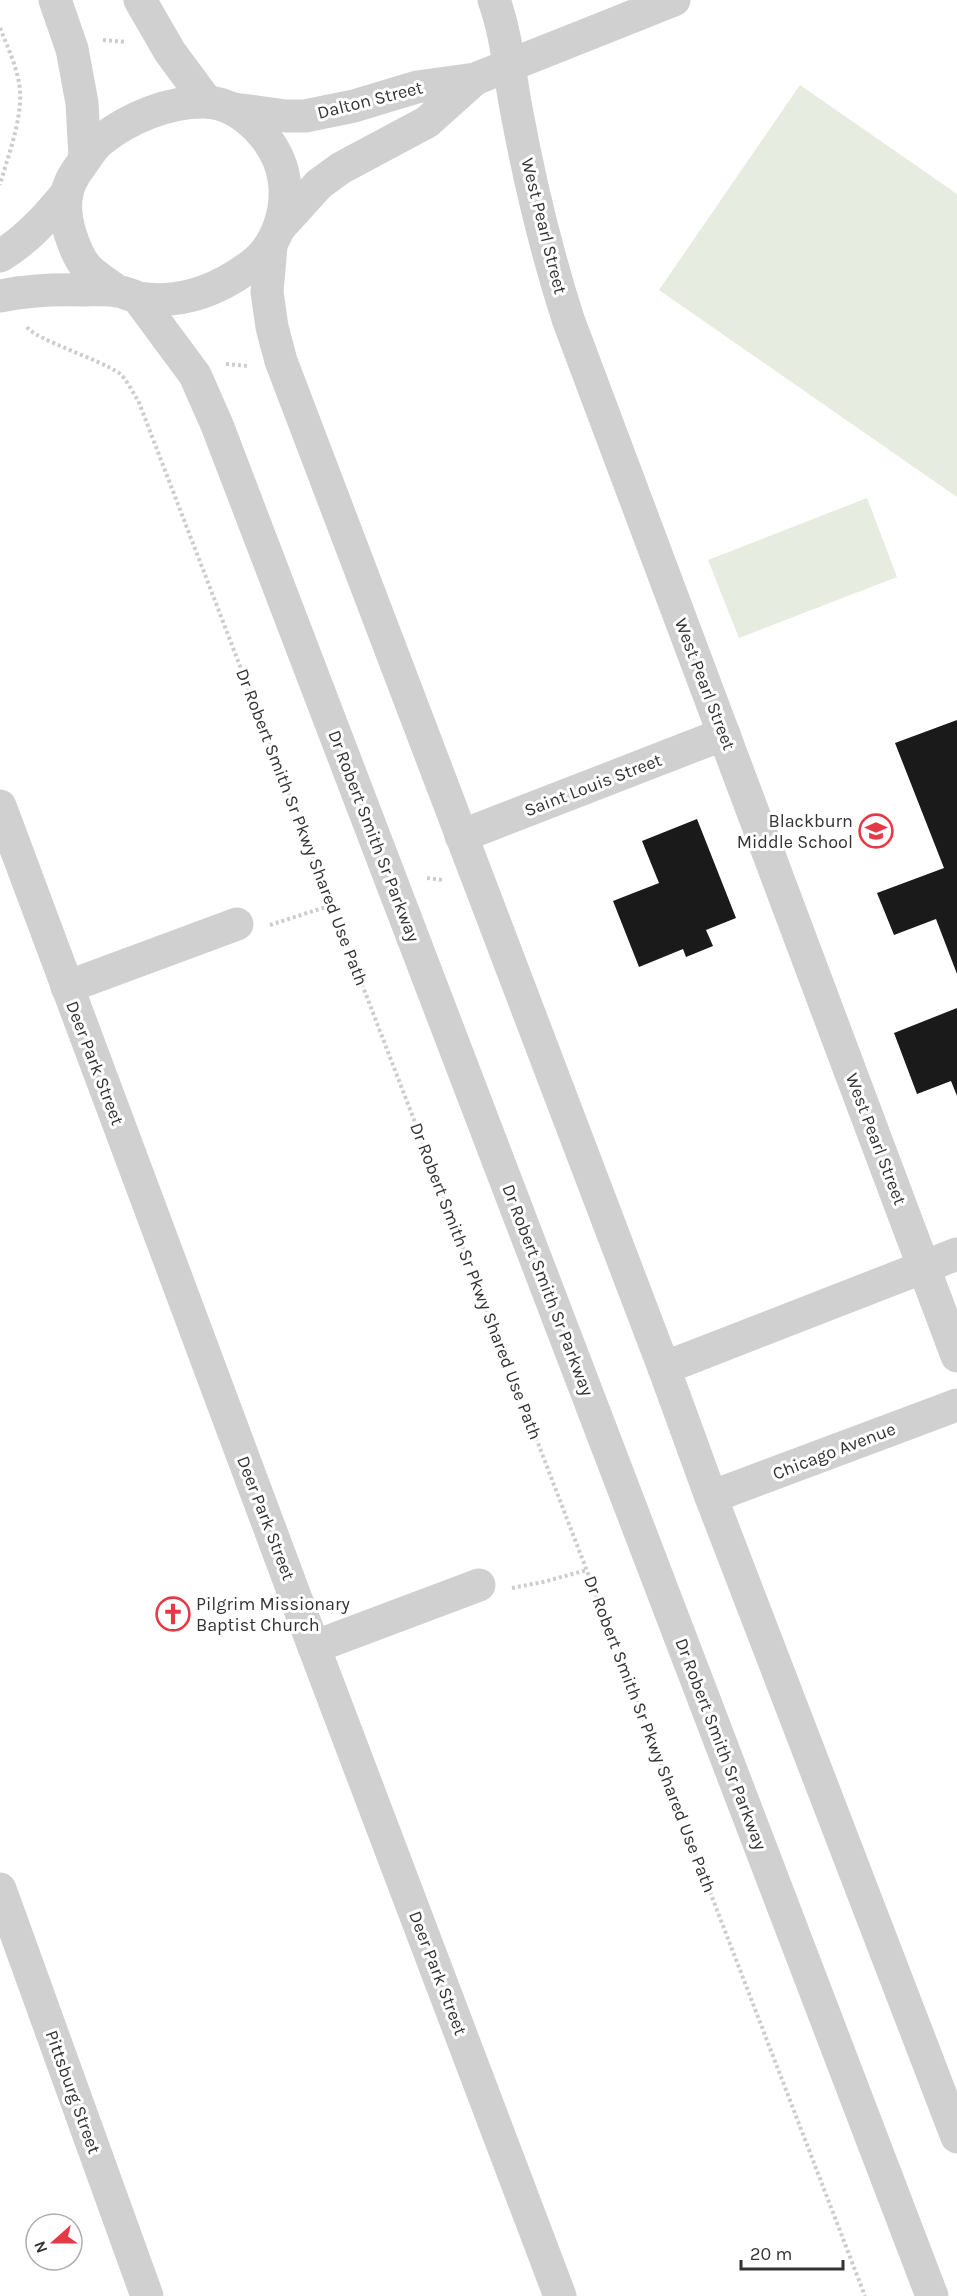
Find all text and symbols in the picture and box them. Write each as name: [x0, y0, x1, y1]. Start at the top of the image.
street label: Dalton Street: [315, 76, 425, 124]
street label: West Pearl Street: [516, 156, 572, 297]
street label: West Pearl Street: [670, 615, 740, 753]
street label: Dr Robert Smith Sr Pkwy Shared Use Path: [231, 665, 373, 989]
street label: Dr Robert Smith Sr Parkway: [323, 727, 425, 946]
street label: Saint Louis Street: [521, 749, 665, 821]
place label: Blackburn Middle School: [737, 810, 853, 853]
school or university icon: Blackburn Middle School: [858, 813, 894, 849]
street label: Deer Park Street: [61, 998, 129, 1128]
street label: West Pearl Street: [841, 1070, 911, 1208]
street label: Dr Robert Smith Sr Pkwy Shared Use Path: [405, 1119, 547, 1443]
street label: Dr Robert Smith Sr Parkway: [497, 1181, 599, 1400]
street label: Chicago Avenue: [769, 1417, 899, 1485]
street label: Deer Park Street: [232, 1453, 300, 1583]
street label: Dr Robert Smith Sr Pkwy Shared Use Path: [579, 1572, 721, 1896]
place label: Pilgrim Missionary Baptist Church: [196, 1593, 351, 1636]
church icon: Pilgrim Missionary Baptist Church: [155, 1596, 191, 1632]
street label: Dr Robert Smith Sr Parkway: [670, 1635, 772, 1854]
street label: Deer Park Street: [404, 1908, 472, 2038]
street label: Pittsburg Street: [40, 2027, 106, 2157]
north arrow: [24, 2212, 84, 2272]
scale bar: [741, 2233, 843, 2271]
text: N: [30, 2238, 51, 2256]
text: 20 m: [750, 2243, 792, 2265]

